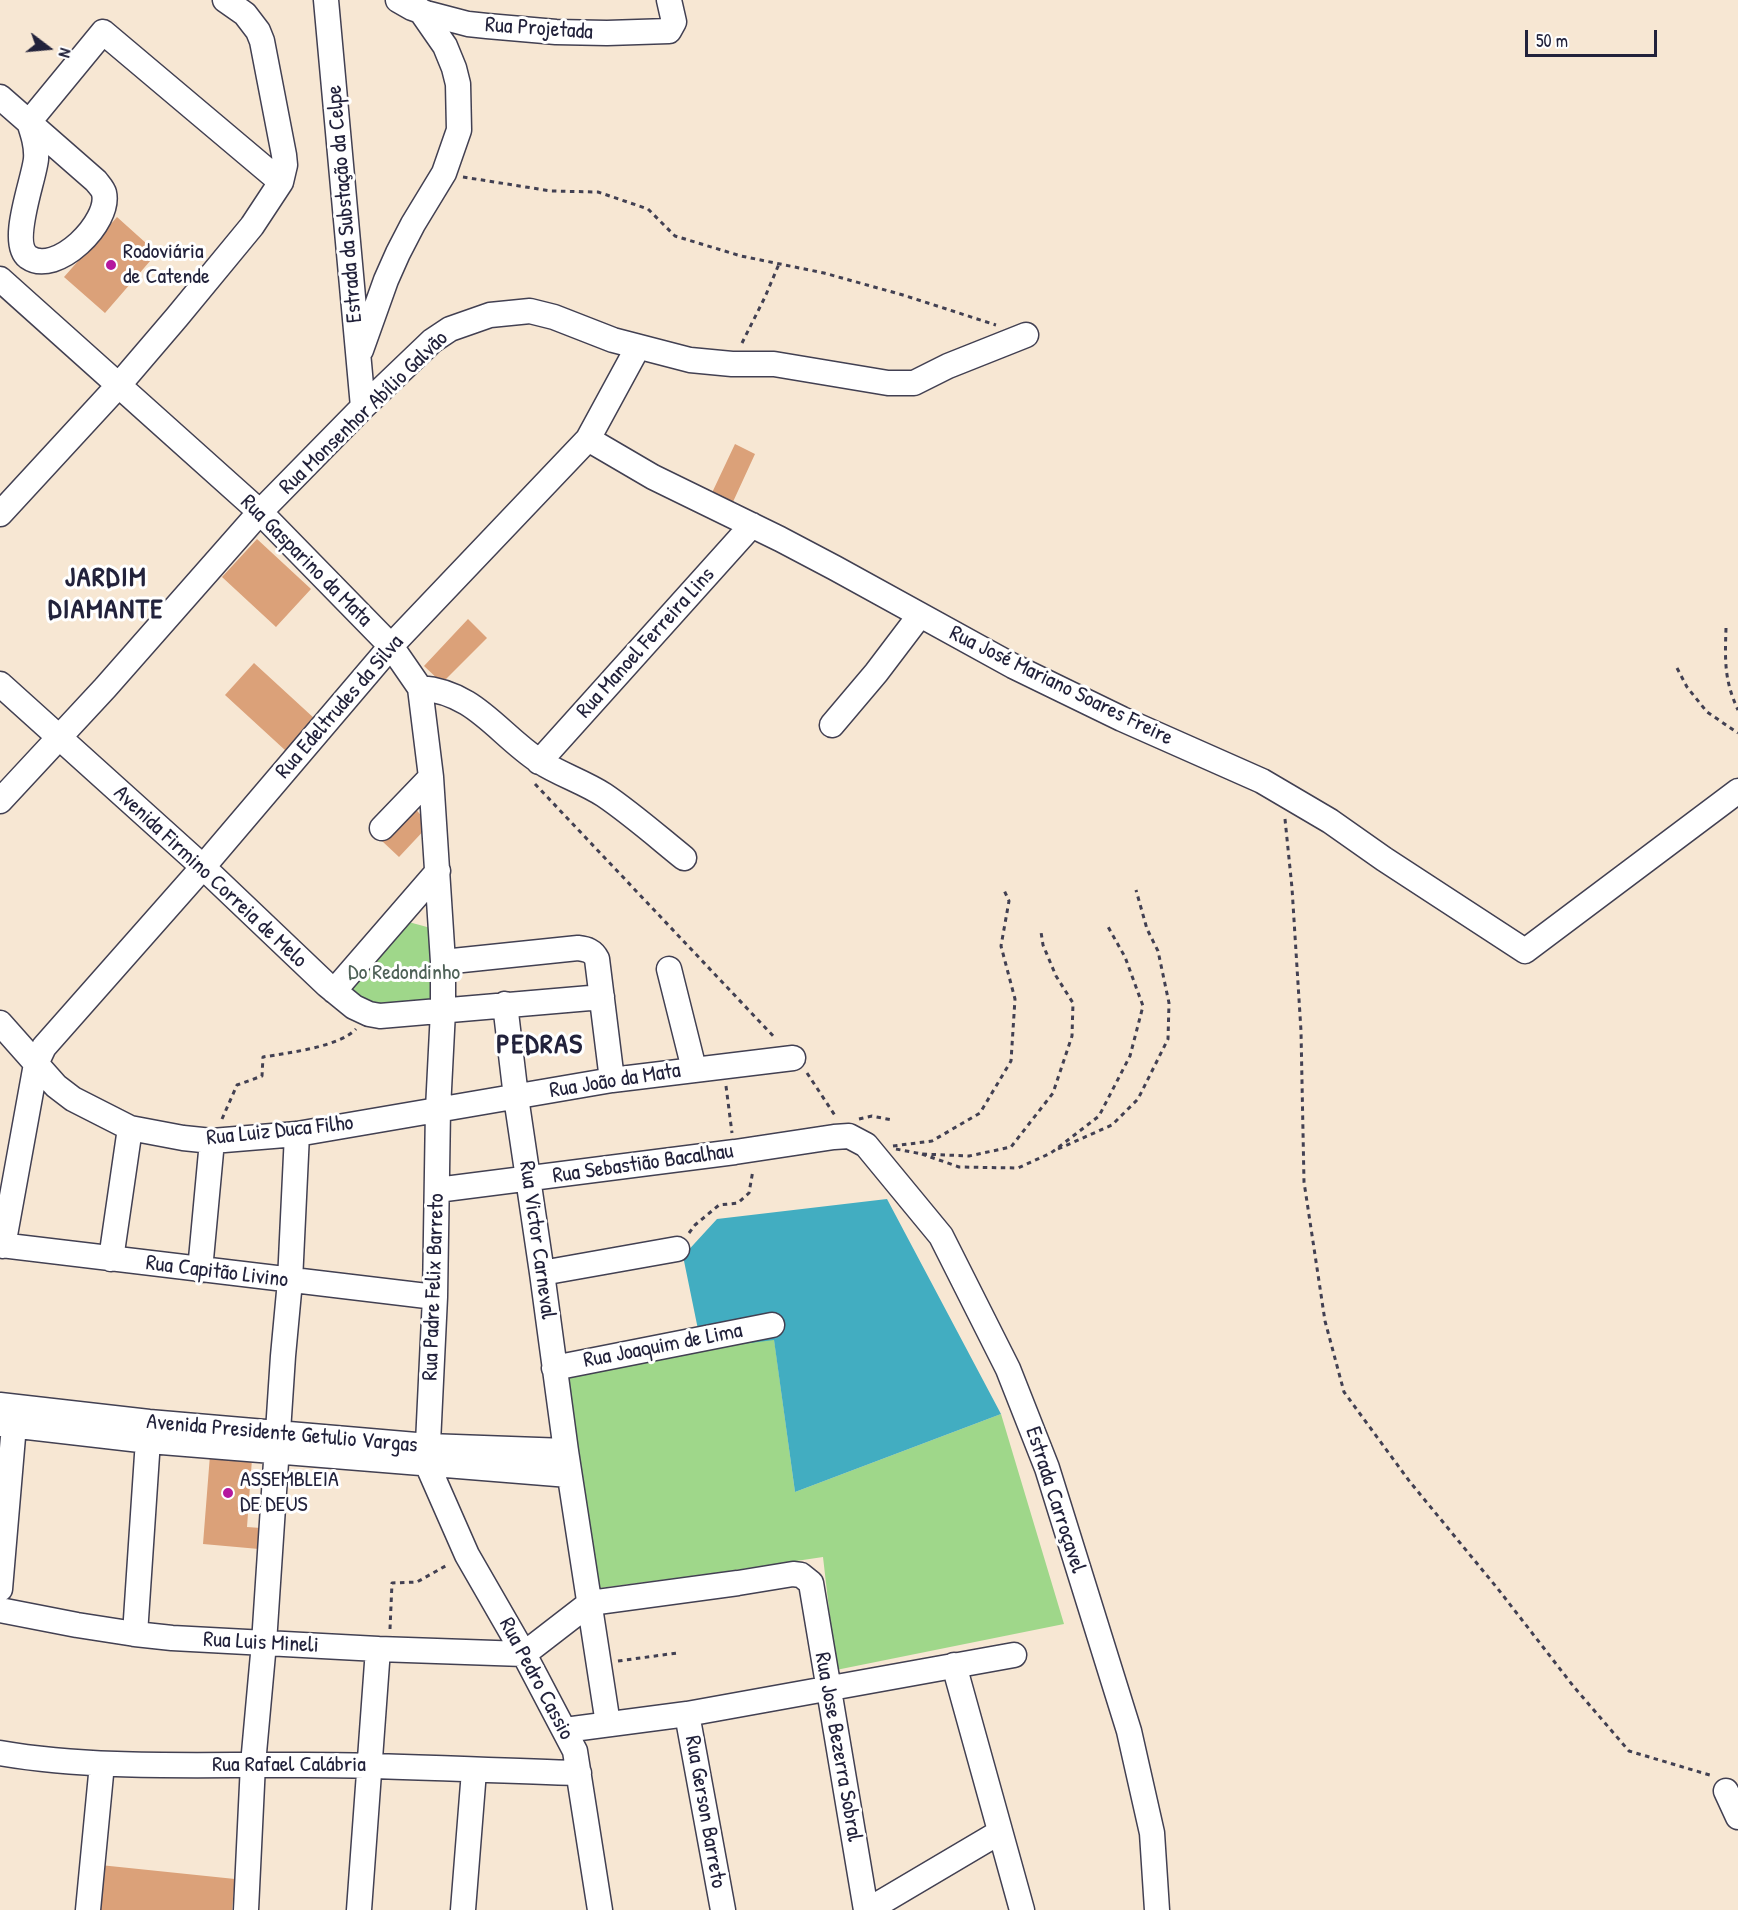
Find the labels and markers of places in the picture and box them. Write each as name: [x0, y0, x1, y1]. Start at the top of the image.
place label: Rodoviária de Catende: [123, 239, 210, 290]
marker: Rodoviária de Catende: [104, 258, 118, 272]
place label: ASSEMBLEIA DE DEUS: [240, 1467, 339, 1518]
marker: ASSEMBLEIA DE DEUS: [221, 1486, 235, 1500]

